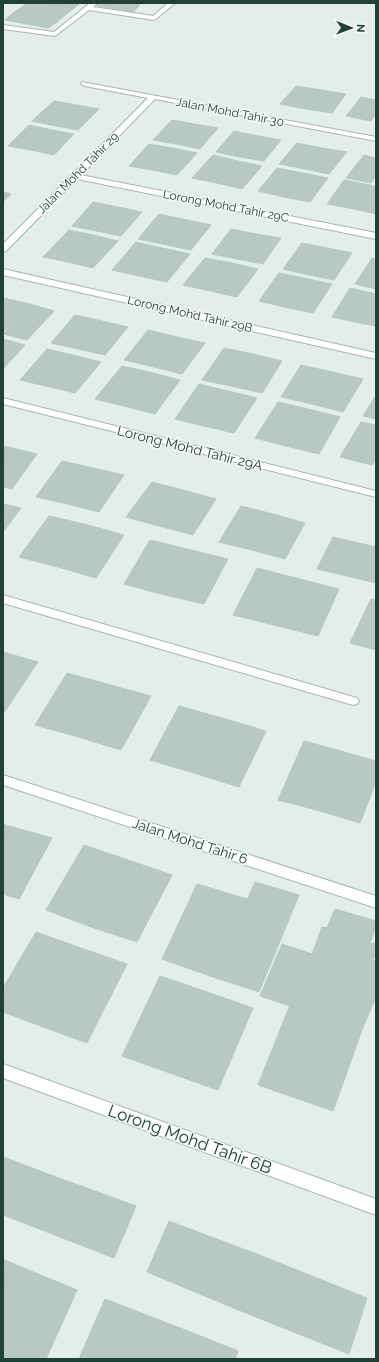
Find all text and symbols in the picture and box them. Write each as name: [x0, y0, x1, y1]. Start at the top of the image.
north arrow: [331, 8, 371, 48]
text: N: [354, 24, 367, 32]
street label: Jalan Mohd Tahir 30: [175, 95, 285, 129]
street label: Jalan Mohd Tahir 29: [34, 129, 122, 217]
street label: Lorong Mohd Tahir 29C: [162, 187, 290, 225]
street label: Lorong Mohd Tahir 29B: [126, 293, 254, 335]
street label: Lorong Mohd Tahir 29A: [116, 422, 265, 474]
street label: Jalan Mohd Tahir 6: [130, 815, 250, 867]
street label: Lorong Mohd Tahir 6B: [106, 1100, 274, 1178]

